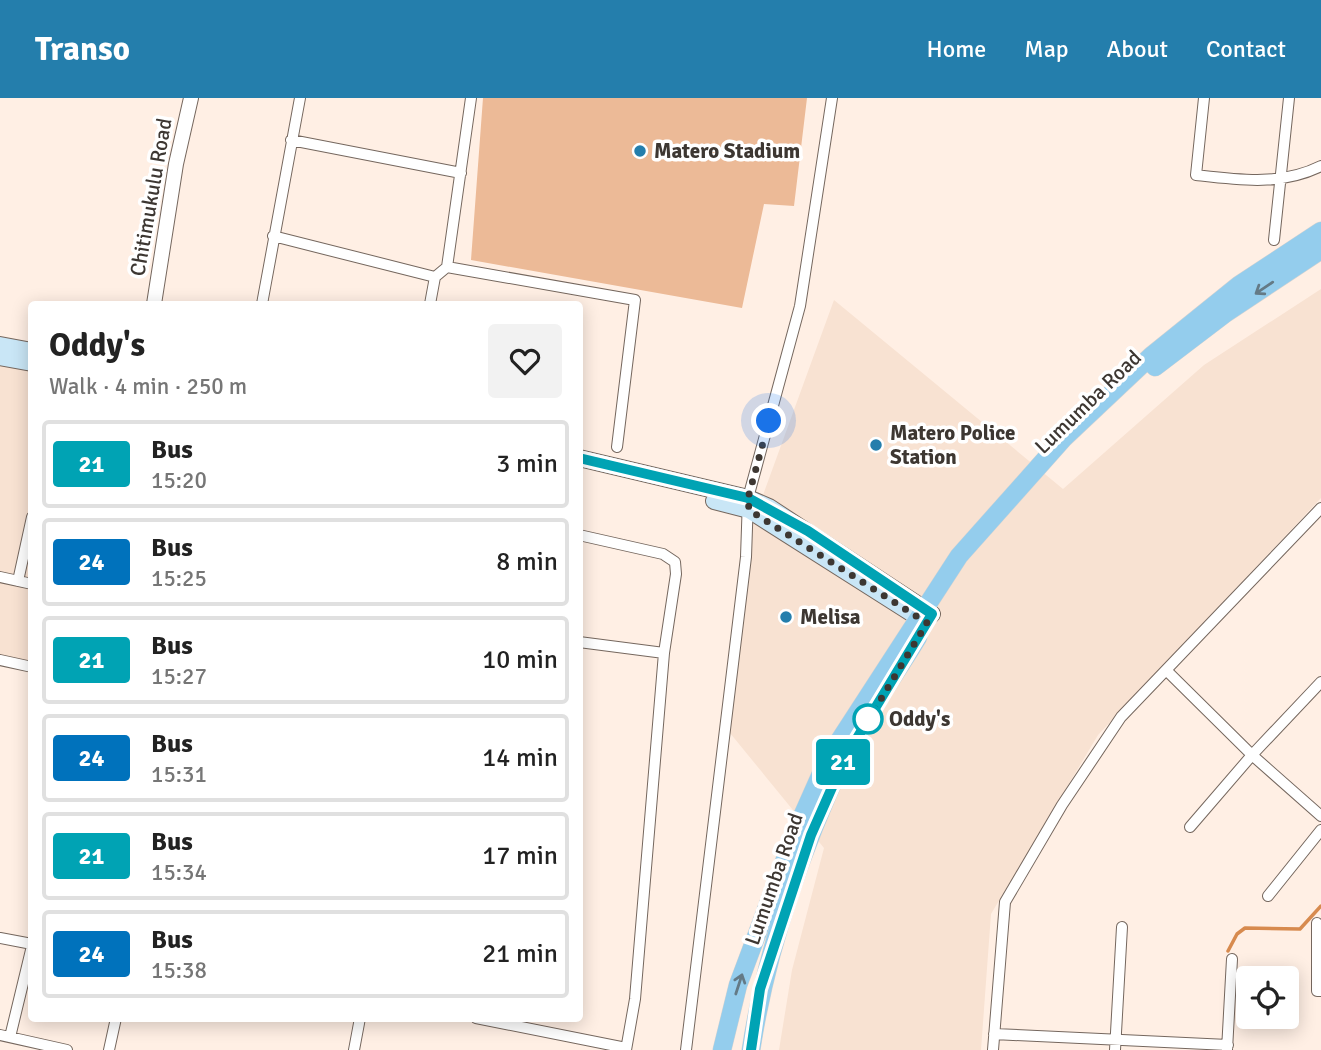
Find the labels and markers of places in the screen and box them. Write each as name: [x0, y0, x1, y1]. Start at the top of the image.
place label: Matero Stadium: [654, 138, 800, 164]
marker: Matero Stadium: [632, 143, 648, 159]
place label: Matero Police Station: [890, 420, 1016, 470]
marker: Matero Police Station: [868, 437, 884, 453]
place label: Melisa: [800, 604, 861, 630]
marker: Melisa: [778, 609, 794, 625]
marker: Oddy's: [853, 704, 883, 734]
place label: Oddy's: [889, 706, 950, 732]

